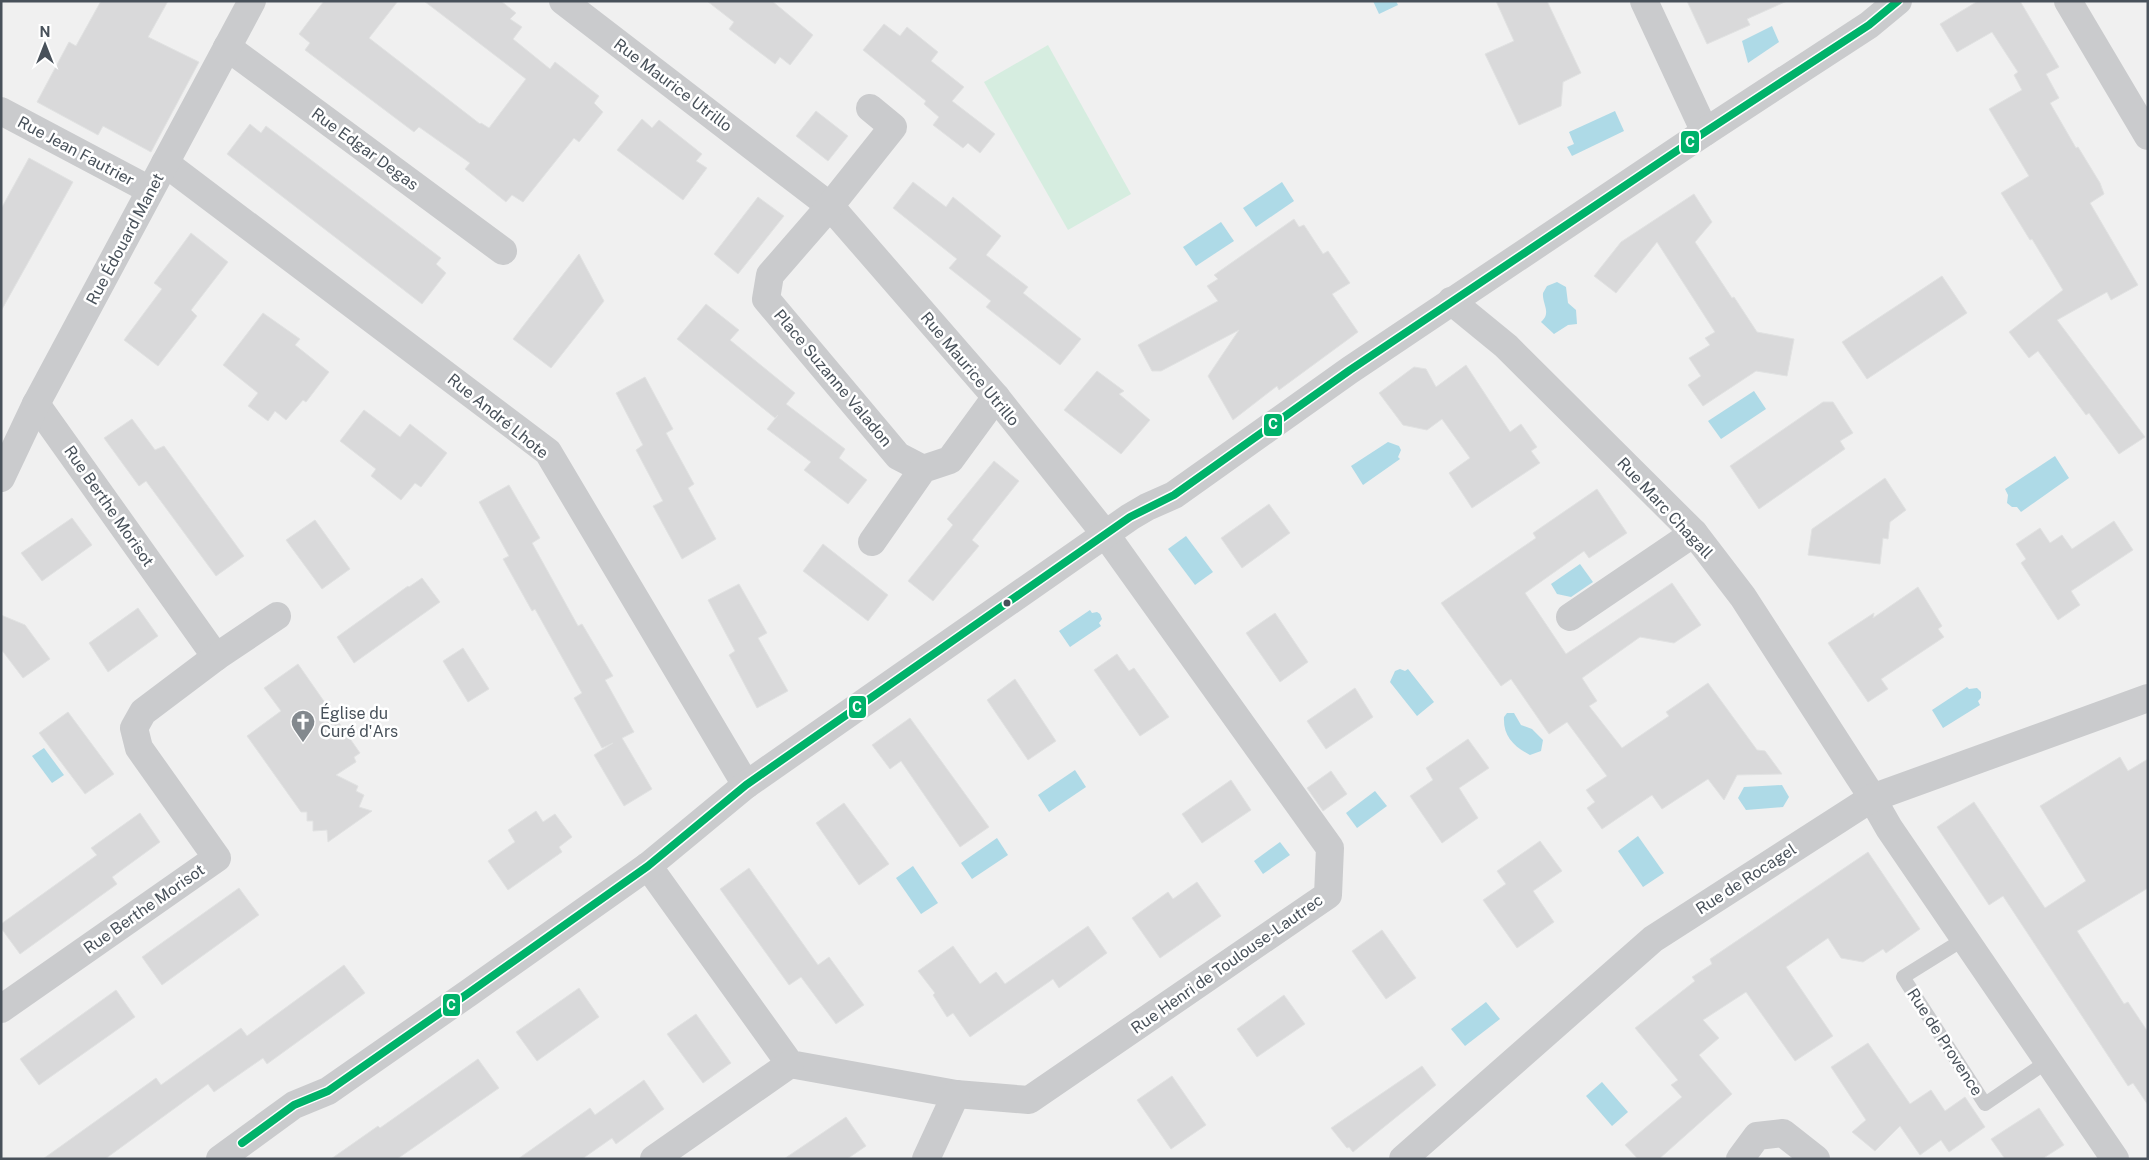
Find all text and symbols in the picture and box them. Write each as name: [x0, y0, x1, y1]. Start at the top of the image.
north arrow: [20, 20, 70, 70]
text: N: [40, 24, 50, 40]
street label: Rue Maurice Utrillo: [610, 34, 736, 136]
street label: Rue Edgar Degas: [308, 104, 422, 194]
street label: Rue Jean Fautrier: [14, 112, 138, 190]
line badge: C: [1680, 130, 1700, 154]
text: C: [1685, 134, 1695, 150]
street label: Rue Édouard Manet: [81, 170, 168, 308]
street label: Place Suzanne Valadon: [770, 306, 896, 450]
street label: Rue Maurice Utrillo: [917, 308, 1023, 430]
street label: Rue André Lhote: [444, 370, 552, 462]
line badge: C: [1263, 413, 1283, 437]
text: C: [1268, 416, 1278, 432]
street label: Rue Berthe Morisot: [60, 442, 158, 570]
street label: Rue Marc Chagall: [1613, 453, 1717, 563]
unlabelled marker: [1002, 598, 1012, 608]
line badge: C: [848, 695, 867, 719]
text: C: [852, 699, 862, 715]
place label: Église du Curé d'Ars: [320, 703, 398, 741]
church icon: Église du Curé d'Ars: [290, 709, 316, 743]
street label: Rue de Rocagel: [1692, 839, 1800, 918]
street label: Rue Berthe Morisot: [80, 860, 208, 958]
street label: Rue Henri de Toulouse-Lautrec: [1127, 890, 1327, 1038]
street label: Rue de Provence: [1903, 985, 1987, 1099]
line badge: C: [442, 993, 461, 1017]
text: C: [446, 997, 456, 1013]

